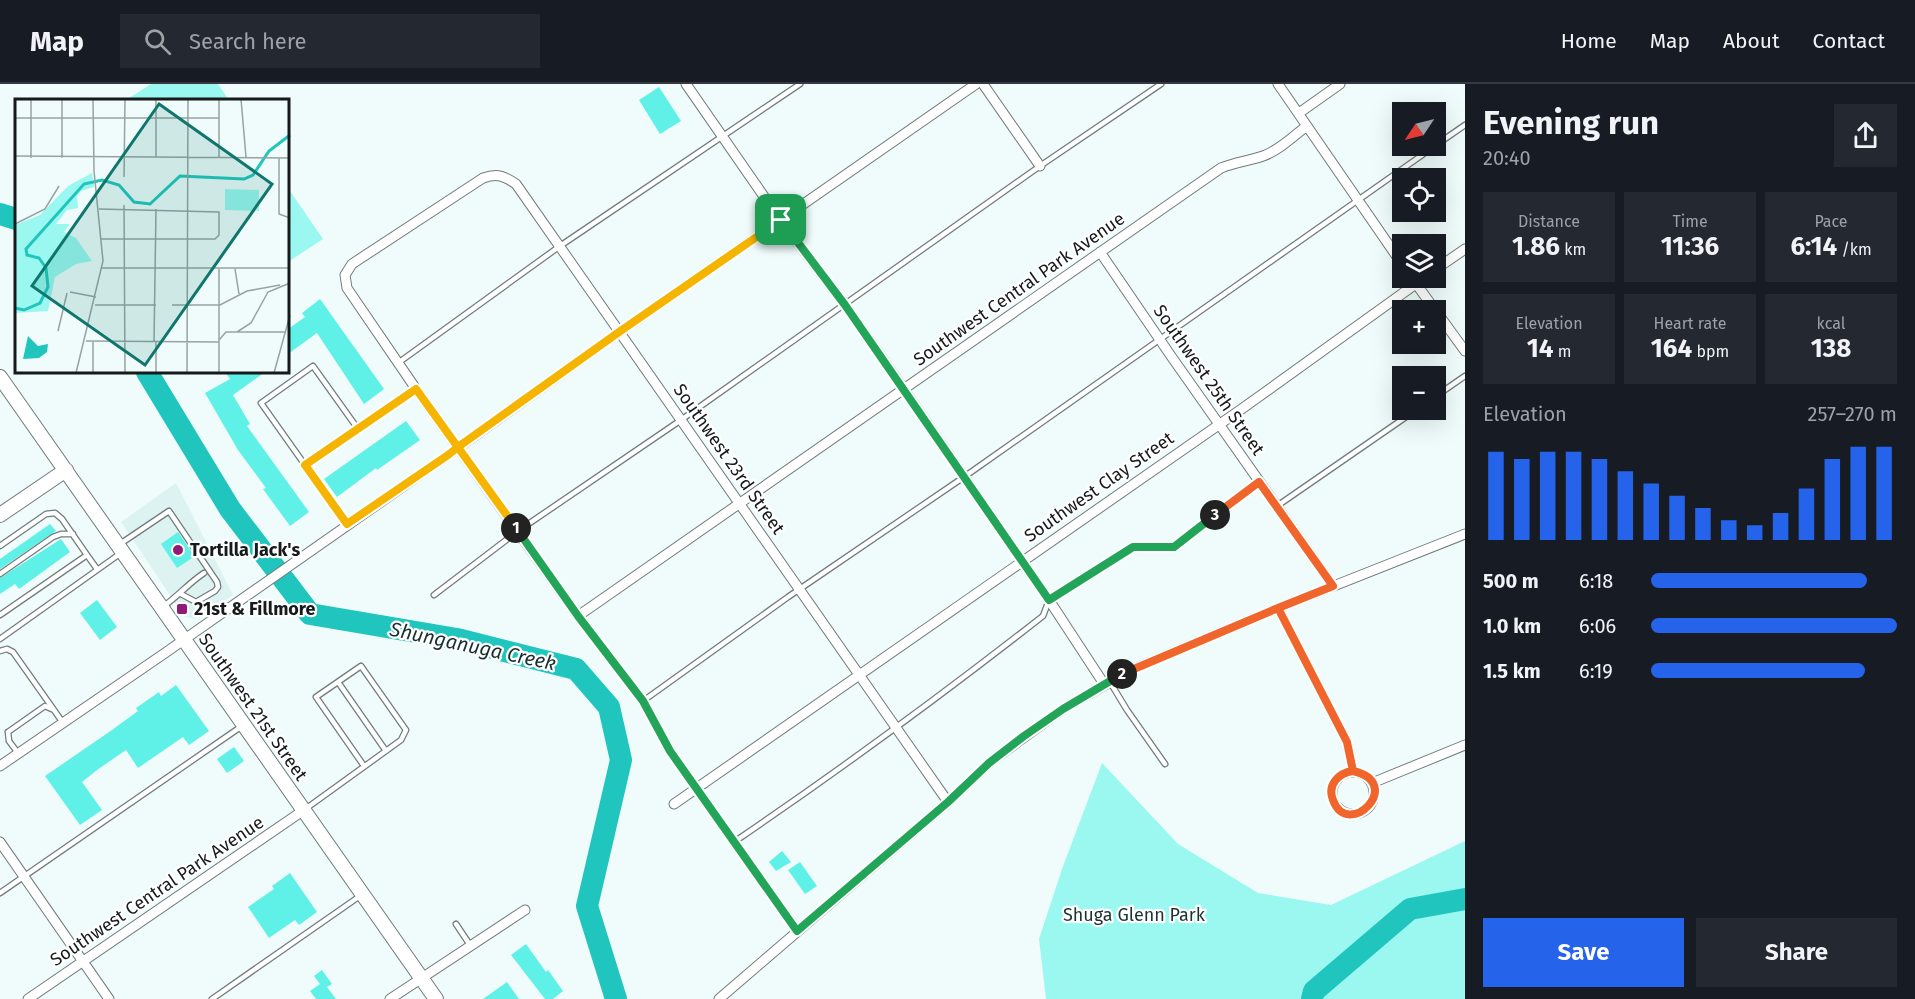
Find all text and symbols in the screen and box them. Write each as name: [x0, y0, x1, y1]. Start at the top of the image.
search box: [120, 14, 540, 68]
text: Map: [30, 25, 84, 58]
icon: search: [141, 25, 174, 58]
text: Search here: [189, 28, 307, 55]
text: Home: [1561, 28, 1617, 54]
text: Map: [1650, 28, 1690, 54]
text: About: [1723, 28, 1780, 54]
text: Contact: [1813, 28, 1885, 54]
inset map: [15, 99, 290, 374]
north arrow: [1392, 102, 1446, 156]
map controls: [1392, 102, 1446, 420]
text: Evening run: [1483, 103, 1659, 143]
button: share: [1834, 104, 1897, 167]
text: 20:40: [1483, 146, 1531, 170]
button: locate: [1392, 168, 1446, 222]
pin: [755, 194, 806, 245]
icon: arrive: [764, 203, 797, 236]
street label: Southwest Central Park Avenue: [909, 208, 1129, 370]
text: Distance: [1518, 212, 1580, 231]
text: Time: [1672, 212, 1708, 231]
text: Pace: [1814, 212, 1848, 231]
text: 1.86: [1512, 231, 1560, 262]
text: 11:36: [1661, 231, 1719, 262]
text: 6:14: [1790, 231, 1837, 262]
button: layers: [1392, 234, 1446, 288]
text: km: [1560, 240, 1586, 259]
text: /km: [1837, 240, 1872, 259]
button: +: [1392, 300, 1446, 354]
street label: Southwest 25th Street: [1149, 301, 1270, 460]
text: Elevation: [1515, 314, 1583, 333]
text: Heart rate: [1654, 314, 1726, 333]
text: kcal: [1817, 314, 1845, 333]
text: 14: [1527, 333, 1553, 364]
text: 164: [1651, 333, 1692, 364]
text: 138: [1811, 333, 1851, 364]
text: m: [1553, 342, 1571, 361]
text: bpm: [1692, 342, 1729, 361]
button: −: [1392, 366, 1446, 420]
street label: Southwest 23rd Street: [669, 379, 790, 539]
text: Elevation: [1483, 402, 1567, 426]
text: 257–270 m: [1808, 402, 1897, 426]
street label: Southwest Clay Street: [1020, 427, 1178, 547]
pin: 3: [1200, 500, 1230, 530]
text: 3: [1211, 505, 1219, 524]
pin: 1: [501, 513, 531, 543]
text: 1: [512, 518, 520, 537]
place label: Tortilla Jack's: [190, 539, 300, 561]
marker: Tortilla Jack's: [171, 543, 185, 557]
text: 500 m: [1483, 569, 1539, 593]
text: 6:18: [1579, 569, 1613, 593]
place label: 21st & Fillmore: [194, 598, 316, 620]
marker: 21st & Fillmore: [175, 602, 189, 616]
text: 1.0 km: [1483, 614, 1541, 638]
text: 6:06: [1579, 614, 1616, 638]
water label: Shunganuga Creek: [387, 616, 558, 675]
street label: Southwest 21st Street: [194, 629, 312, 785]
pin: 2: [1107, 659, 1137, 689]
text: 1.5 km: [1483, 659, 1541, 683]
text: 6:19: [1579, 659, 1613, 683]
text: 2: [1118, 664, 1126, 683]
street label: Southwest Central Park Avenue: [46, 811, 268, 971]
park label: Shuga Glenn Park: [1063, 904, 1206, 926]
button: Save: [1483, 918, 1684, 987]
button: Share: [1696, 918, 1897, 987]

